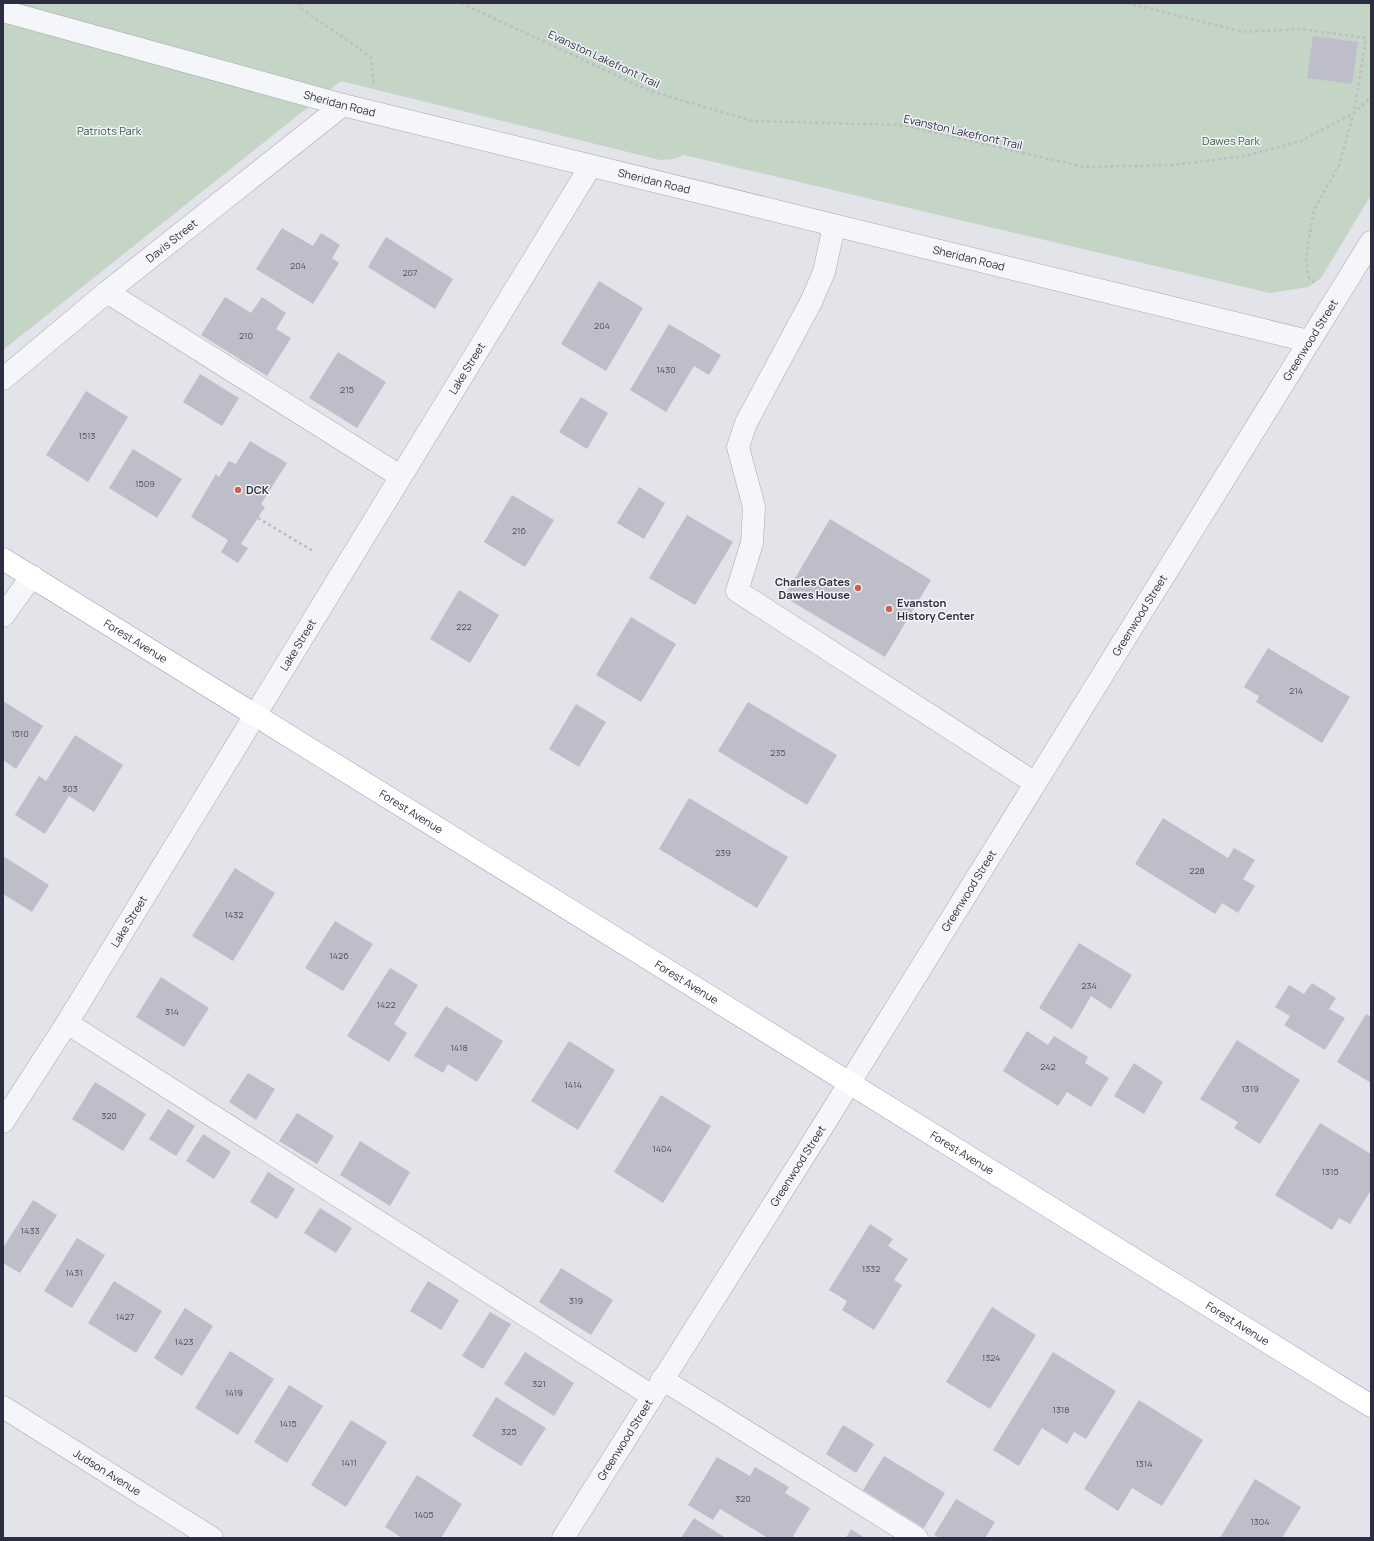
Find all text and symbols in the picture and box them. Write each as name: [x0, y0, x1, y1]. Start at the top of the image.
street label: Evanston Lakefront Trail: [546, 26, 662, 91]
street label: Sheridan Road: [302, 86, 377, 120]
street label: Evanston Lakefront Trail: [902, 111, 1024, 152]
park label: Patriots Park: [77, 123, 142, 138]
park label: Dawes Park: [1202, 133, 1260, 148]
street label: Sheridan Road: [617, 165, 692, 197]
street label: Davis Street: [142, 215, 200, 265]
street label: Sheridan Road: [931, 242, 1007, 274]
house number: 204: [290, 259, 306, 272]
house number: 207: [402, 266, 418, 279]
street label: Greenwood Street: [1279, 296, 1341, 383]
house number: 204: [594, 319, 610, 332]
house number: 210: [239, 329, 253, 342]
street label: Lake Street: [445, 339, 488, 397]
house number: 1430: [656, 363, 676, 376]
house number: 215: [340, 383, 354, 396]
house number: 1513: [78, 429, 96, 442]
house number: 1509: [135, 477, 155, 490]
place label: DCK: [246, 482, 270, 497]
marker: DCK: [233, 485, 243, 495]
house number: 216: [512, 524, 527, 537]
street label: Greenwood Street: [1108, 571, 1170, 659]
place label: Charles Gates Dawes House: [775, 574, 850, 602]
marker: Charles Gates Dawes House: [853, 583, 863, 593]
place label: Evanston History Center: [897, 595, 975, 623]
marker: Evanston History Center: [884, 604, 894, 614]
street label: Forest Avenue: [101, 615, 171, 666]
street label: Lake Street: [276, 616, 319, 673]
house number: 222: [456, 620, 472, 633]
house number: 214: [1289, 684, 1303, 697]
house number: 1510: [11, 727, 29, 740]
house number: 235: [770, 746, 786, 759]
house number: 303: [62, 782, 78, 795]
street label: Forest Avenue: [377, 786, 447, 837]
house number: 239: [715, 846, 731, 859]
street label: Greenwood Street: [937, 847, 999, 934]
house number: 228: [1189, 864, 1205, 877]
street label: Lake Street: [107, 892, 150, 950]
house number: 1432: [225, 908, 243, 921]
house number: 1426: [329, 949, 349, 962]
street label: Forest Avenue: [652, 956, 722, 1008]
house number: 234: [1081, 979, 1097, 992]
house number: 1422: [376, 998, 396, 1011]
house number: 314: [165, 1005, 179, 1018]
house number: 1418: [450, 1041, 468, 1054]
house number: 242: [1040, 1060, 1056, 1073]
house number: 1414: [564, 1078, 582, 1091]
house number: 1319: [1241, 1082, 1259, 1095]
house number: 320: [101, 1109, 117, 1122]
street label: Greenwood Street: [766, 1122, 829, 1209]
street label: Forest Avenue: [928, 1127, 997, 1178]
house number: 1404: [652, 1142, 672, 1155]
house number: 1315: [1321, 1165, 1339, 1178]
house number: 1433: [21, 1224, 39, 1237]
house number: 1332: [862, 1262, 880, 1275]
house number: 1431: [65, 1266, 83, 1279]
house number: 319: [569, 1294, 583, 1307]
street label: Forest Avenue: [1203, 1298, 1273, 1349]
house number: 1427: [116, 1310, 135, 1323]
house number: 1423: [175, 1335, 193, 1348]
house number: 1324: [982, 1351, 1000, 1364]
house number: 321: [532, 1377, 546, 1390]
house number: 1419: [225, 1386, 243, 1399]
street label: Greenwood Street: [593, 1396, 656, 1483]
house number: 1318: [1052, 1403, 1070, 1416]
house number: 1415: [279, 1417, 297, 1430]
house number: 325: [501, 1425, 517, 1438]
street label: Judson Avenue: [71, 1445, 145, 1499]
house number: 1411: [341, 1456, 357, 1469]
house number: 1314: [1135, 1457, 1153, 1470]
house number: 320: [735, 1492, 751, 1505]
house number: 1405: [414, 1508, 434, 1521]
house number: 1304: [1250, 1515, 1270, 1528]

